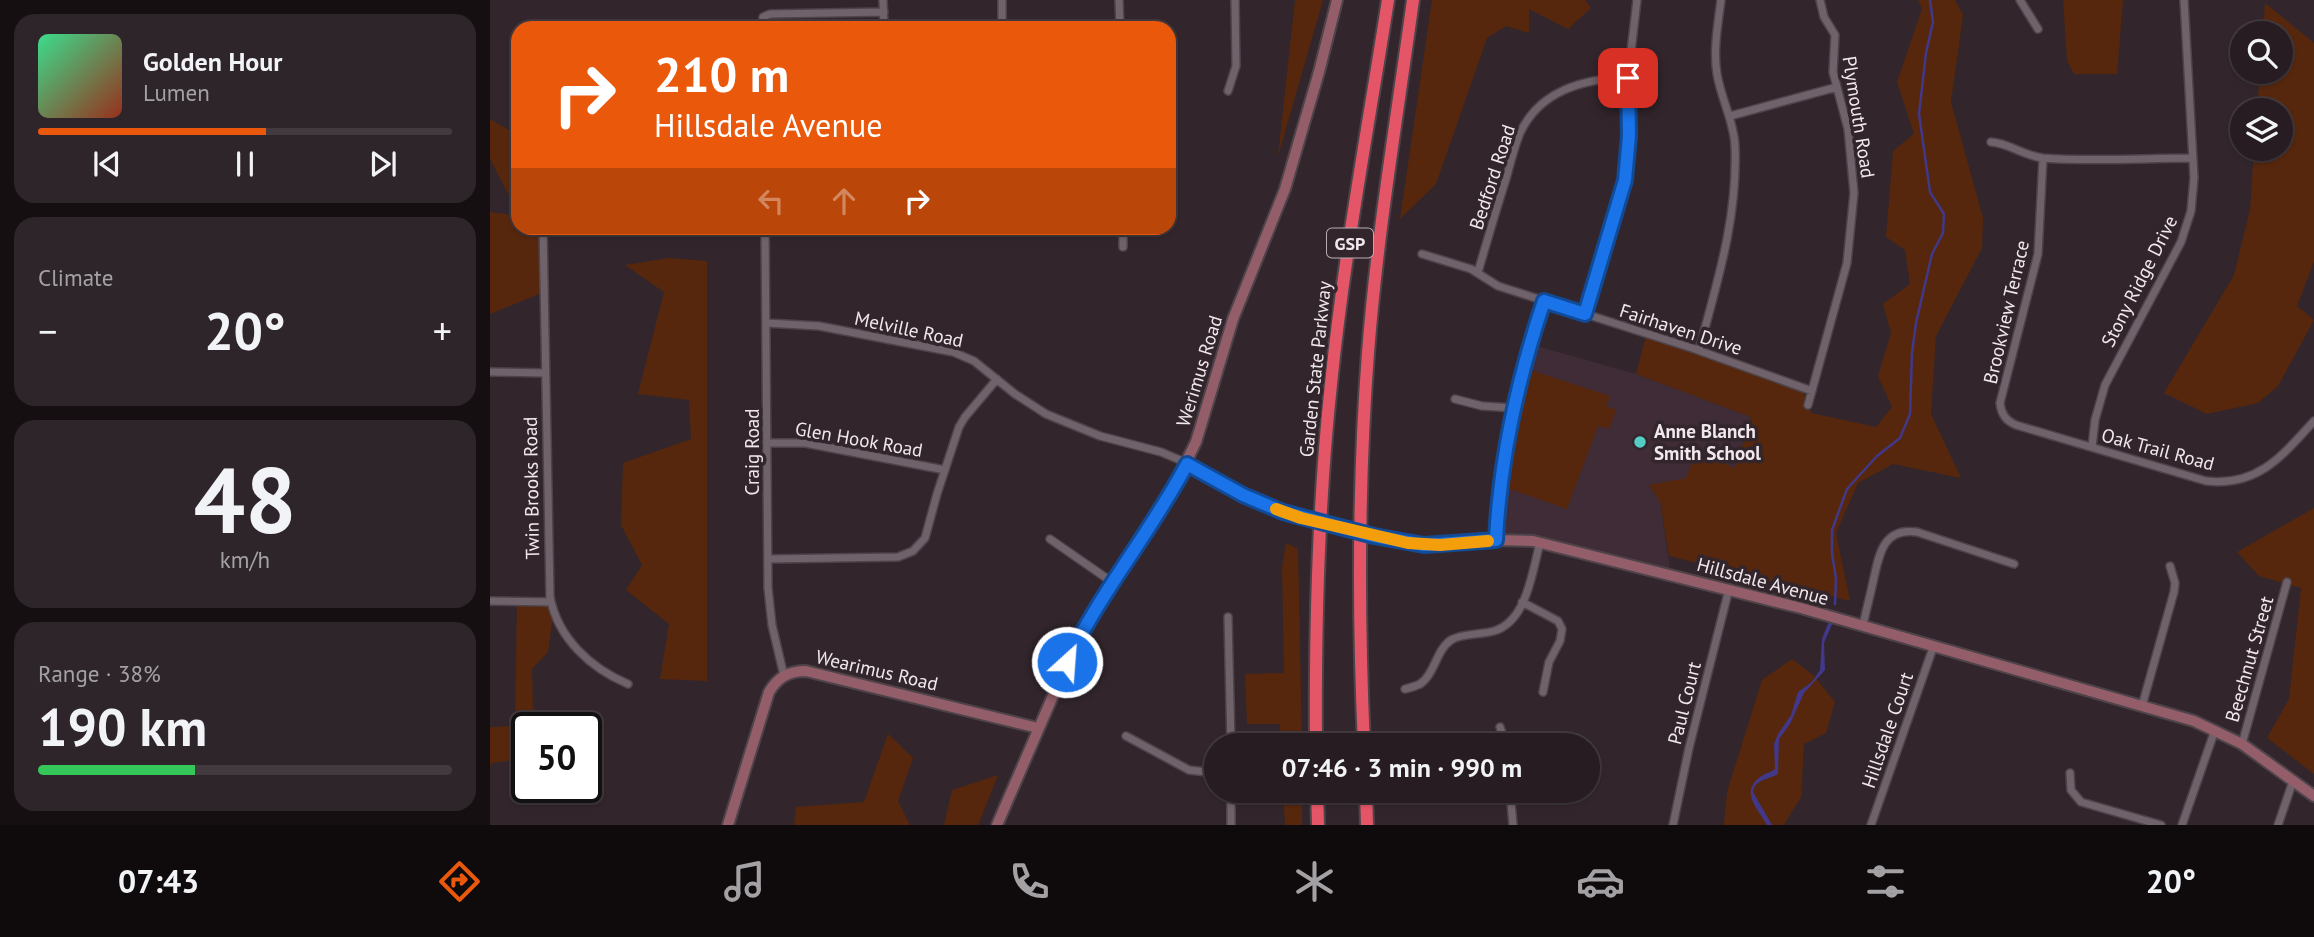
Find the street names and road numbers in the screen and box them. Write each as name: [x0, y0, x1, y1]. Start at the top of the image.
street label: Plymouth Road: [1838, 54, 1880, 180]
street label: Bedford Road: [1464, 121, 1520, 233]
street label: Stony Ridge Drive: [2096, 211, 2182, 351]
road number: GSP: [1327, 229, 1373, 258]
street label: Brookview Terrace: [1978, 238, 2034, 386]
street label: Garden State Parkway: [1294, 280, 1336, 458]
street label: Fairhaven Drive: [1617, 298, 1745, 360]
street label: Melville Road: [852, 306, 966, 352]
street label: Werimus Road: [1171, 312, 1227, 430]
street label: Craig Road: [740, 408, 764, 496]
street label: Twin Brooks Road: [518, 416, 544, 560]
street label: Glen Hook Road: [793, 416, 925, 462]
street label: Oak Trail Road: [2099, 422, 2217, 476]
street label: Hillsdale Avenue: [1694, 552, 1832, 610]
street label: Beechnut Street: [2220, 593, 2279, 725]
street label: Wearimus Road: [814, 644, 940, 696]
street label: Paul Court: [1662, 659, 1706, 747]
street label: Hillsdale Court: [1856, 668, 1918, 791]

